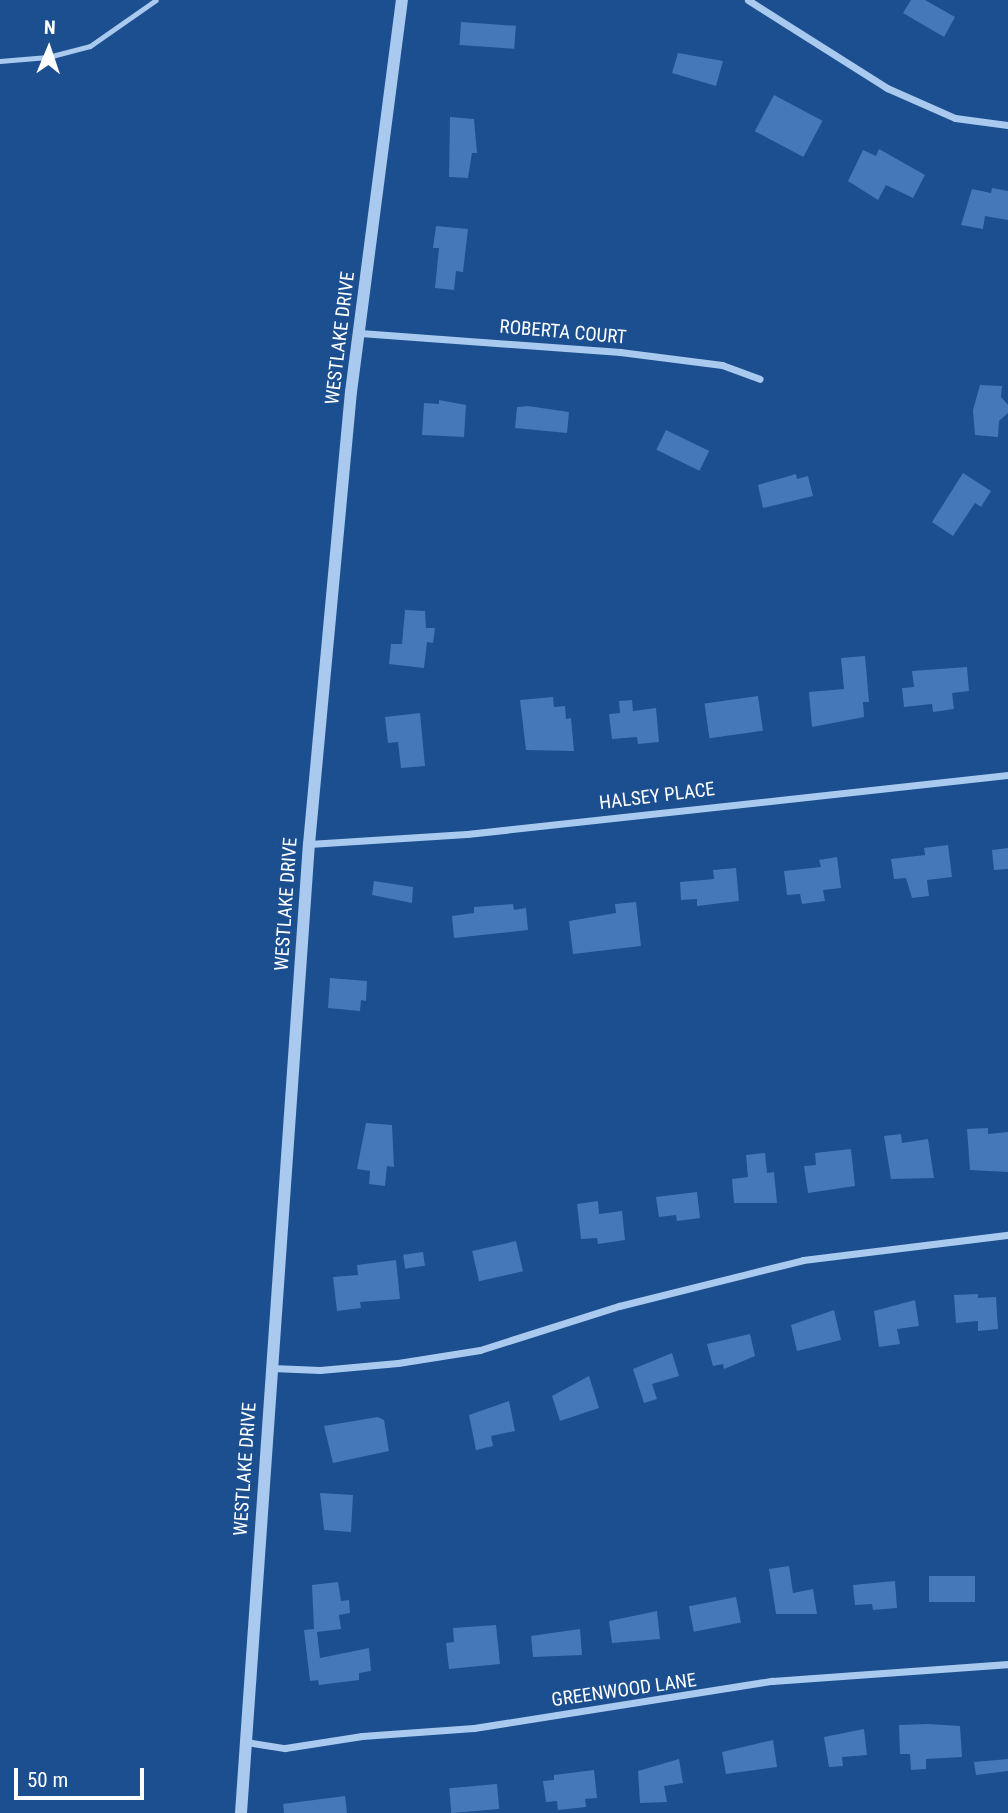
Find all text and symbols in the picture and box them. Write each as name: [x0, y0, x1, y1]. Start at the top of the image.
north arrow: [14, 14, 84, 84]
text: N: [44, 16, 56, 39]
street label: WESTLAKE DRIVE: [321, 270, 359, 406]
street label: ROBERTA COURT: [499, 315, 627, 349]
street label: HALSEY PLACE: [598, 778, 716, 814]
street label: WESTLAKE DRIVE: [270, 836, 302, 972]
street label: WESTLAKE DRIVE: [229, 1401, 261, 1537]
street label: GREENWOOD LANE: [550, 1669, 698, 1711]
scale bar: [18, 1754, 147, 1798]
text: 50 m: [27, 1768, 68, 1792]

